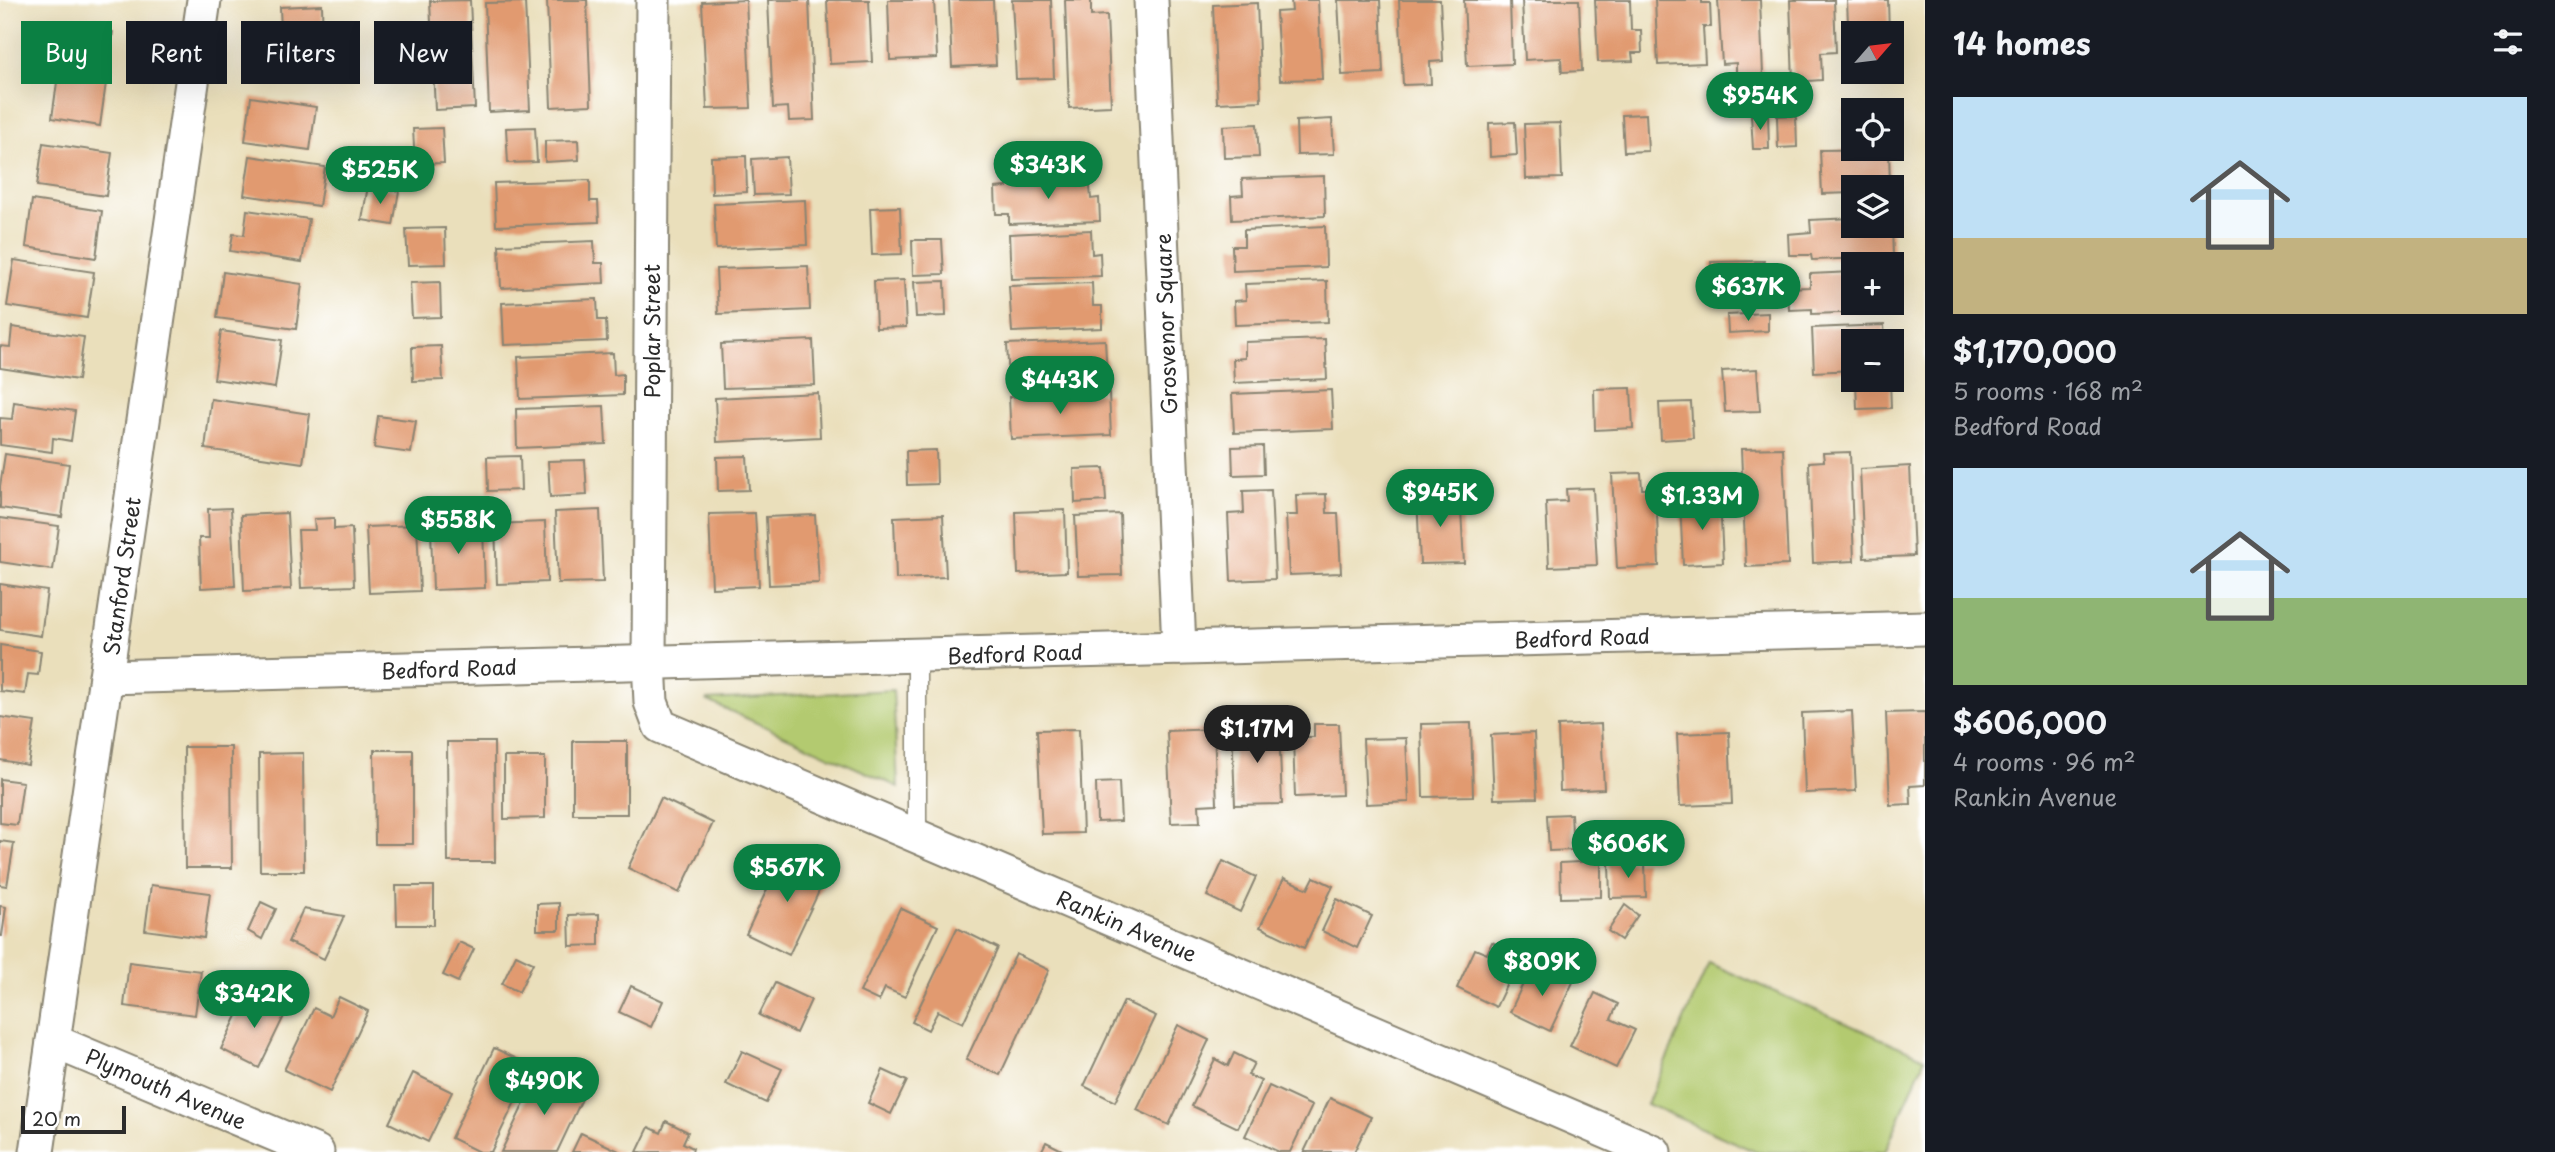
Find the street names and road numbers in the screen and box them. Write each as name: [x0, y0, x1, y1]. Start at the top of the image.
street label: Grosvenor Square: [1146, 233, 1184, 415]
street label: Poplar Street: [635, 264, 667, 398]
street label: Stanford Street: [94, 495, 148, 657]
street label: Bedford Road: [1514, 619, 1650, 655]
street label: Bedford Road: [947, 635, 1083, 671]
street label: Bedford Road: [381, 650, 517, 686]
street label: Rankin Avenue: [1052, 881, 1202, 969]
street label: Plymouth Avenue: [80, 1040, 252, 1136]

